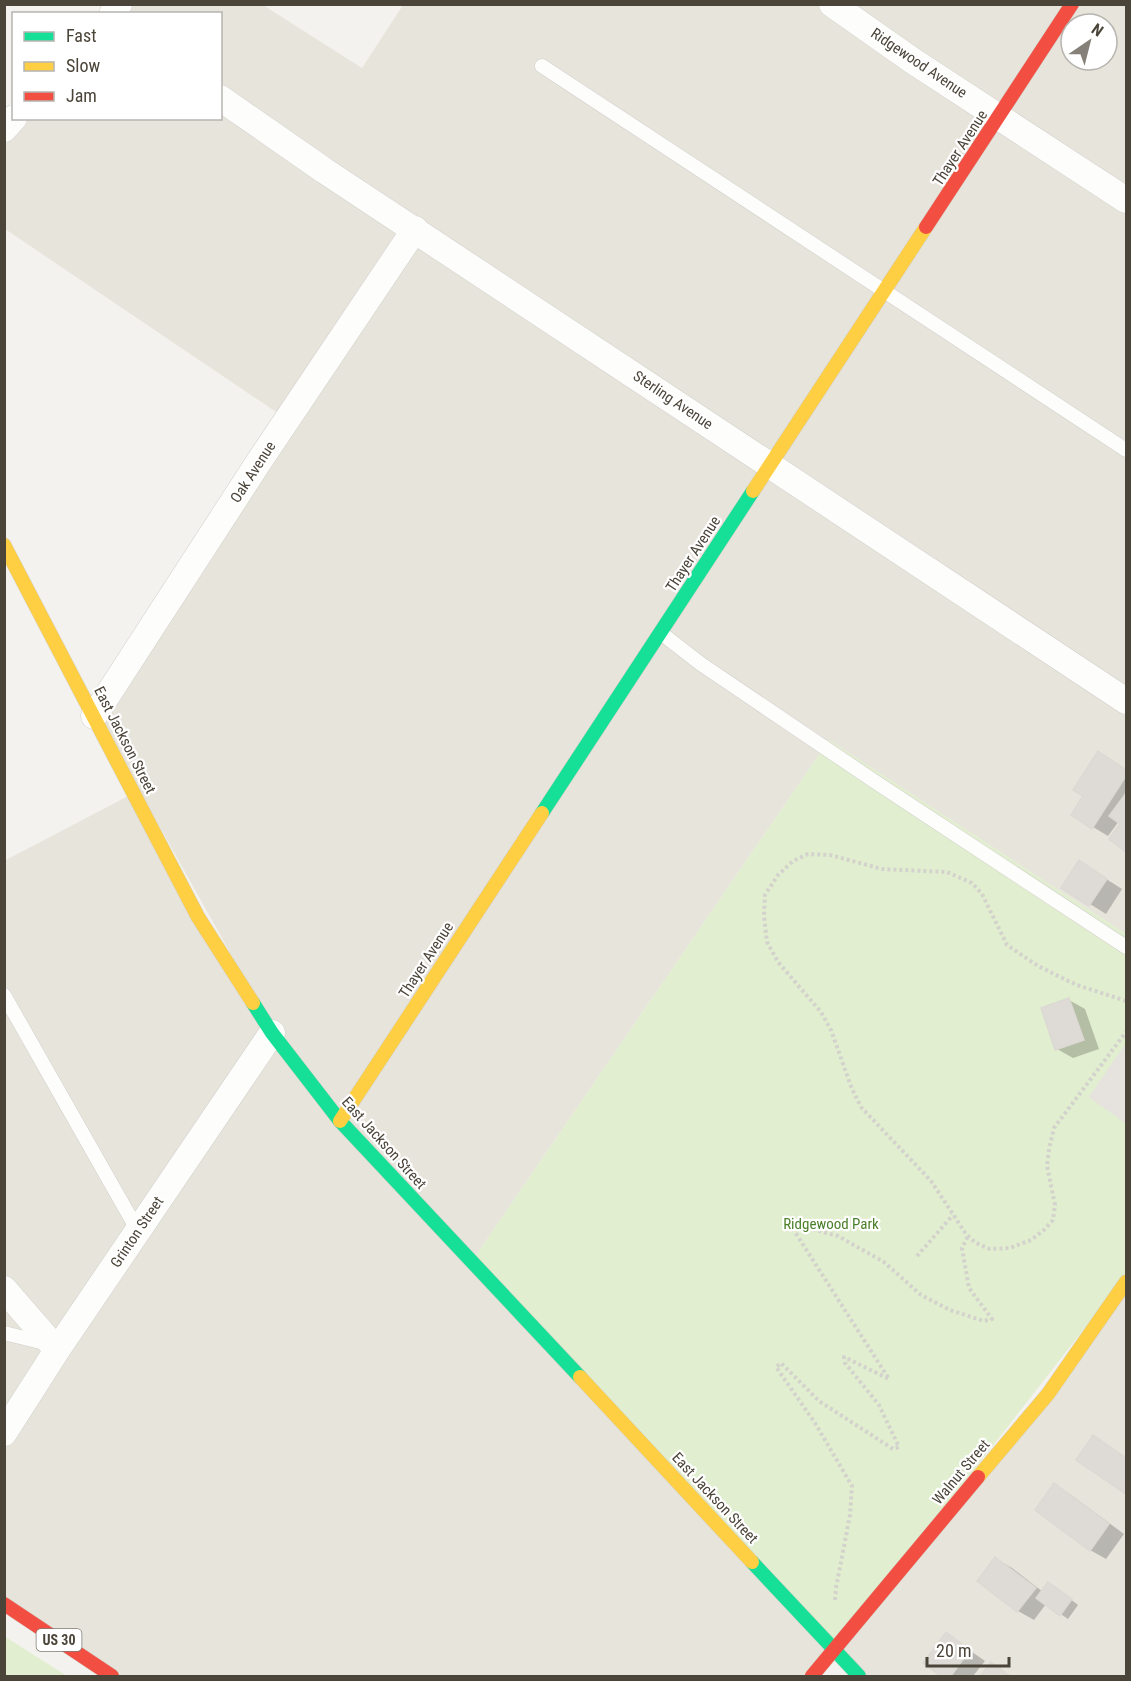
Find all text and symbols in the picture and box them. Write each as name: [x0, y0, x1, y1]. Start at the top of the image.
legend: [12, 12, 222, 120]
north arrow: [1059, 12, 1119, 72]
text: N: [1088, 20, 1107, 41]
street label: Ridgewood Avenue: [867, 24, 971, 102]
text: Fast: [66, 25, 97, 46]
text: Slow: [66, 55, 101, 76]
text: Jam: [66, 85, 97, 106]
street label: Thayer Avenue: [929, 107, 991, 189]
street label: Sterling Avenue: [630, 367, 716, 433]
street label: Oak Avenue: [227, 438, 279, 506]
street label: Thayer Avenue: [662, 513, 724, 595]
street label: East Jackson Street: [90, 683, 160, 797]
street label: Thayer Avenue: [395, 919, 457, 1001]
street label: East Jackson Street: [338, 1093, 430, 1193]
street label: Grinton Street: [107, 1193, 167, 1271]
park label: Ridgewood Park: [783, 1215, 879, 1233]
street label: Walnut Street: [929, 1436, 993, 1508]
street label: East Jackson Street: [668, 1449, 762, 1547]
road number: US 30: [36, 1629, 82, 1651]
scale bar: [927, 1630, 1010, 1668]
text: 20 m: [936, 1640, 971, 1661]

